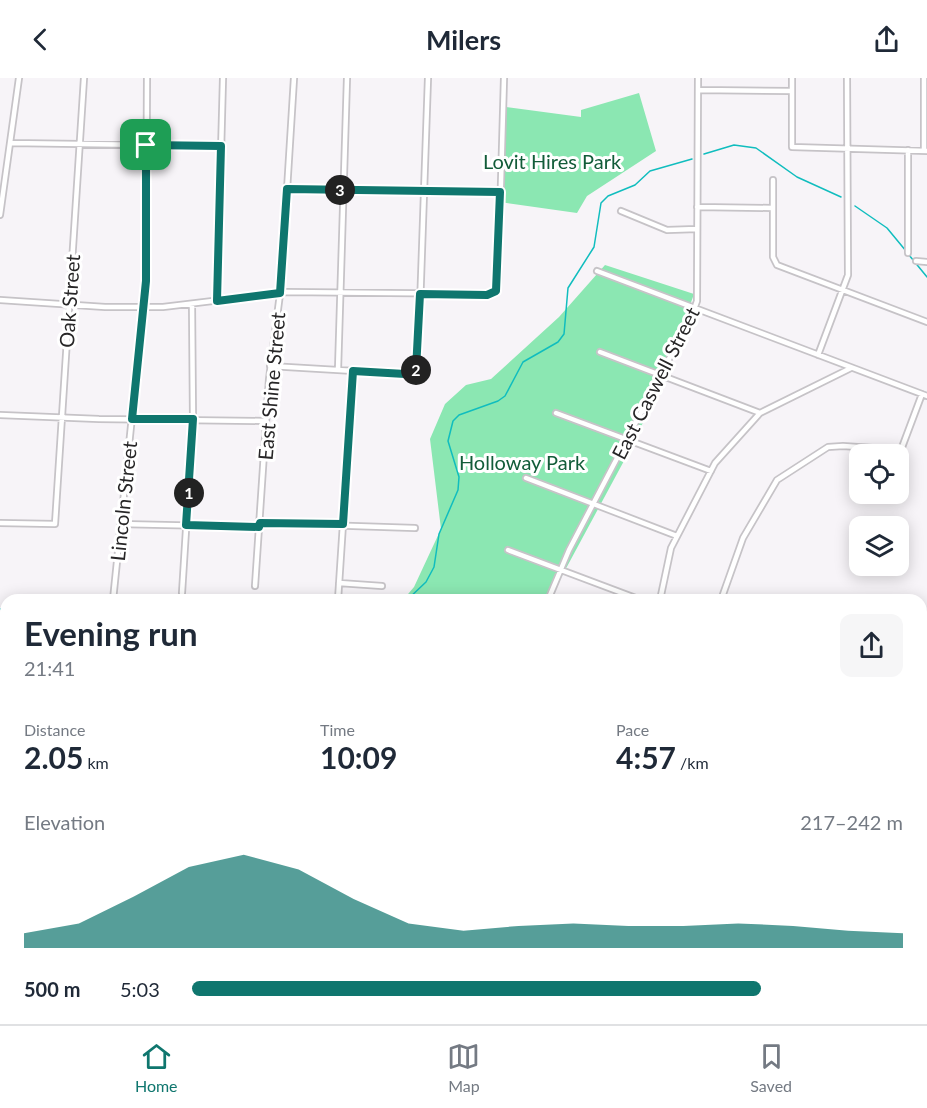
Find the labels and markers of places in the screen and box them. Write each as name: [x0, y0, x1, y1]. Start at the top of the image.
pin: [120, 119, 171, 170]
pin: 3: [325, 175, 355, 205]
pin: 2: [401, 355, 431, 385]
pin: 1: [174, 478, 204, 508]

